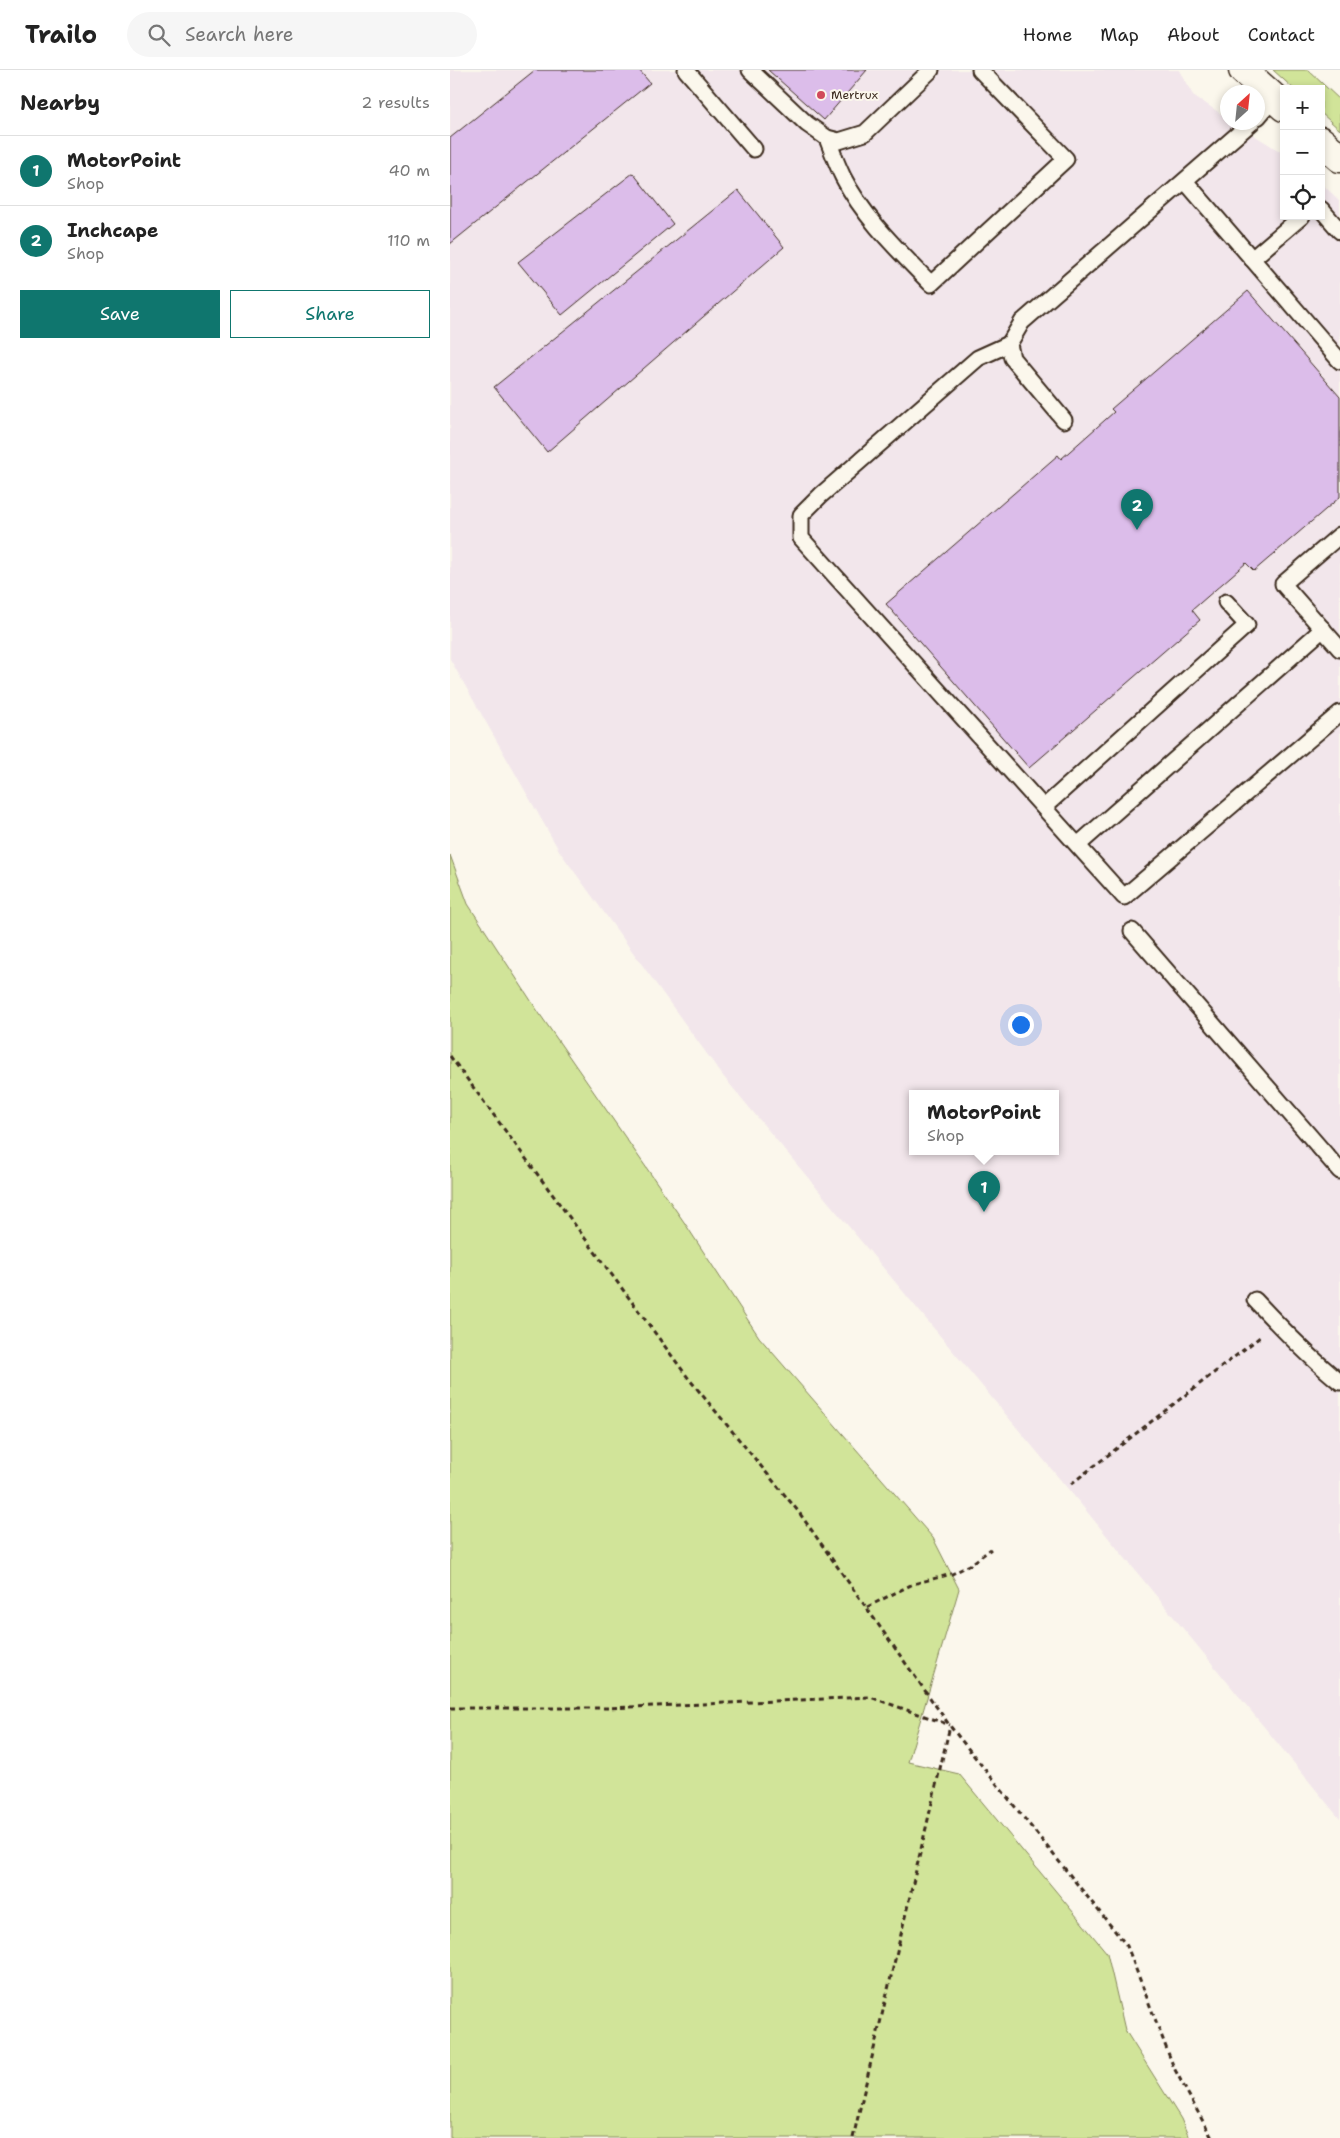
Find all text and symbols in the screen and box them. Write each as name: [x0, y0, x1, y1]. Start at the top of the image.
search box: [127, 12, 477, 57]
text: Trailo: [25, 19, 97, 51]
icon: search: [145, 21, 173, 49]
text: Search here: [185, 22, 294, 47]
text: Home: [1023, 23, 1072, 47]
text: Map: [1100, 23, 1139, 47]
text: About: [1167, 23, 1220, 47]
text: Contact: [1248, 23, 1315, 47]
north arrow: [1220, 85, 1265, 130]
map controls: [1280, 85, 1325, 220]
button: +: [1280, 85, 1325, 130]
place label: Mertrux: [831, 87, 878, 103]
text: Nearby: [20, 89, 100, 117]
marker: Mertrux: [815, 89, 827, 101]
text: 2 results: [361, 92, 430, 113]
button: −: [1280, 130, 1325, 175]
text: MotorPoint: [67, 148, 181, 173]
text: 1: [32, 160, 40, 181]
text: 40 m: [388, 160, 430, 181]
text: Shop: [67, 173, 104, 194]
button: locate: [1280, 175, 1325, 220]
text: Inchcape: [67, 218, 158, 243]
text: 2: [30, 230, 42, 251]
text: 110 m: [387, 230, 430, 251]
text: Shop: [67, 243, 104, 264]
button: Save: [20, 290, 220, 338]
button: Share: [230, 290, 430, 338]
pin: 2: [1121, 489, 1153, 530]
your location: [1008, 1012, 1034, 1038]
popup: [909, 1090, 1059, 1155]
text: MotorPoint: [927, 1100, 1041, 1125]
text: Shop: [927, 1125, 964, 1146]
pin: 1: [968, 1171, 1000, 1212]

